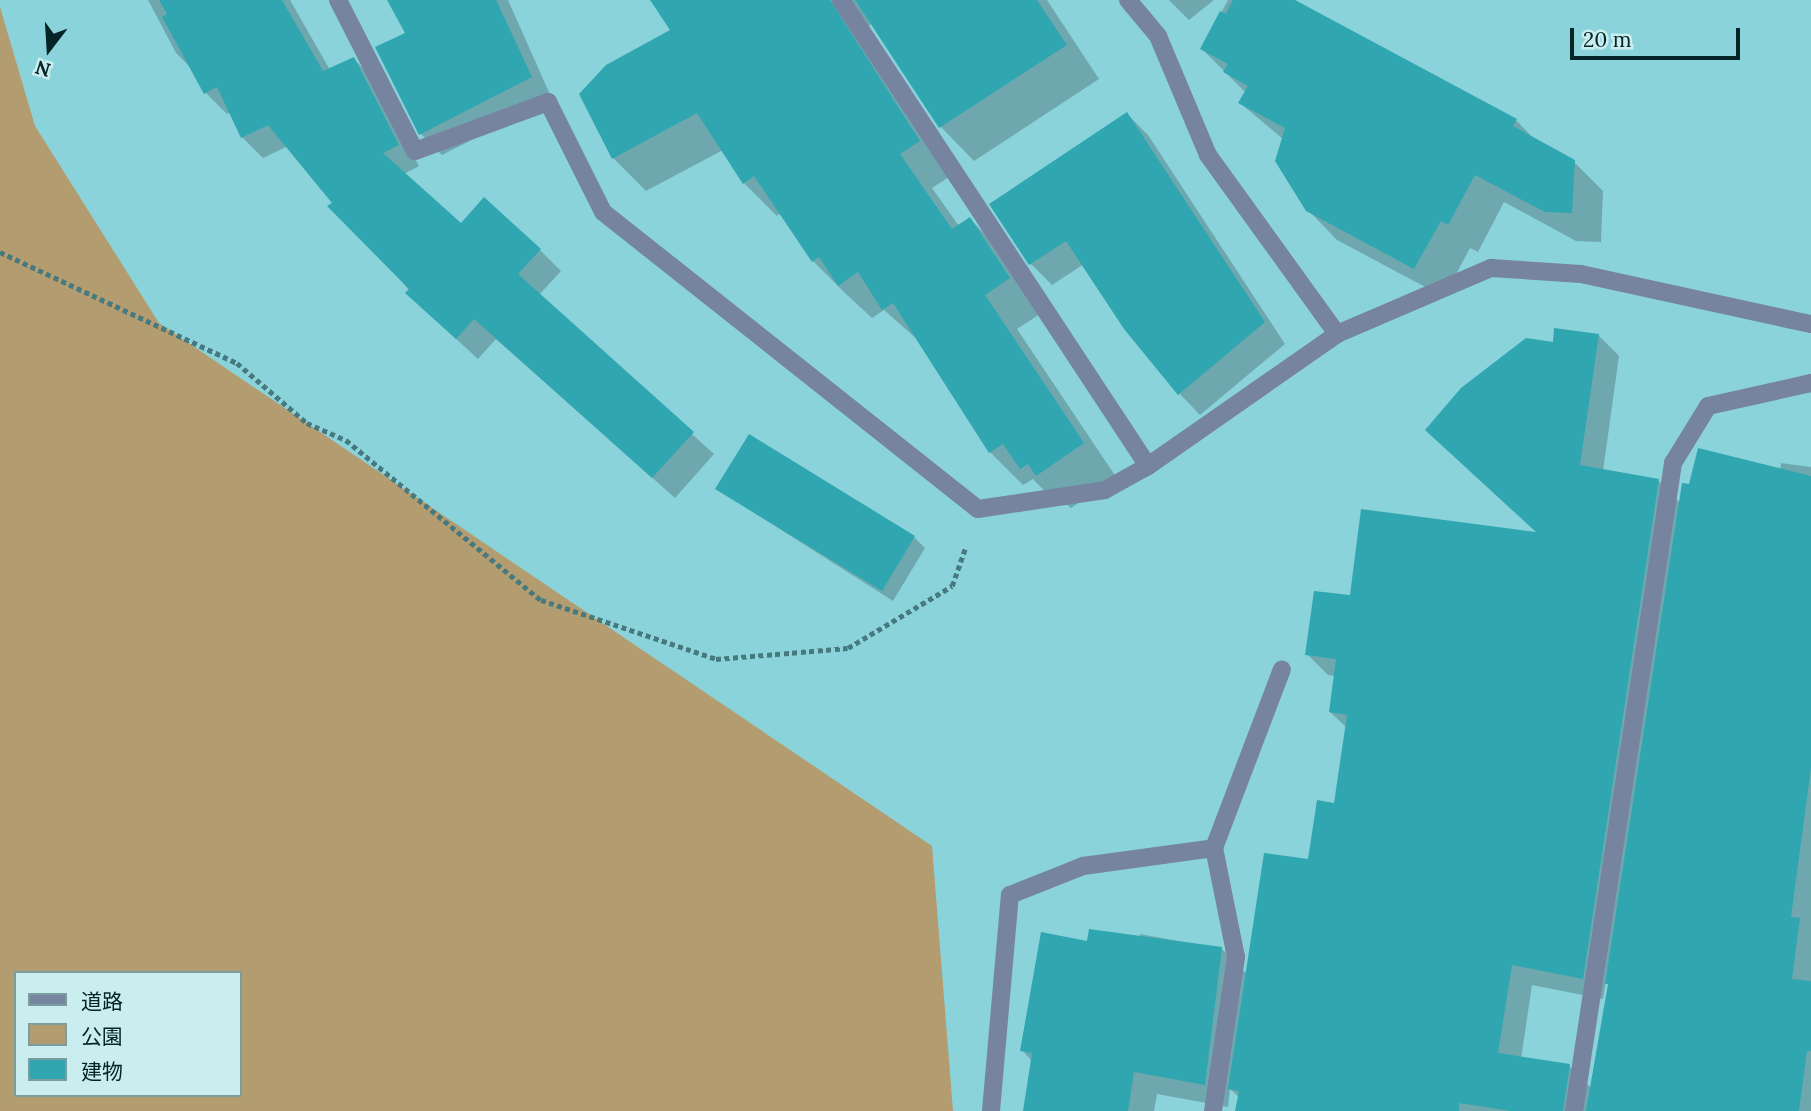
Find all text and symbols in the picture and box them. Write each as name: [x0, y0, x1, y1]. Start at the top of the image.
north arrow: [14, 14, 84, 84]
scale bar: [1573, 14, 1743, 58]
text: 20 m: [1583, 26, 1632, 53]
text: N: [32, 55, 53, 83]
legend: [14, 971, 242, 1097]
text: 道路: [81, 988, 123, 1015]
text: 公園: [81, 1023, 123, 1050]
text: 建物: [81, 1058, 123, 1085]

